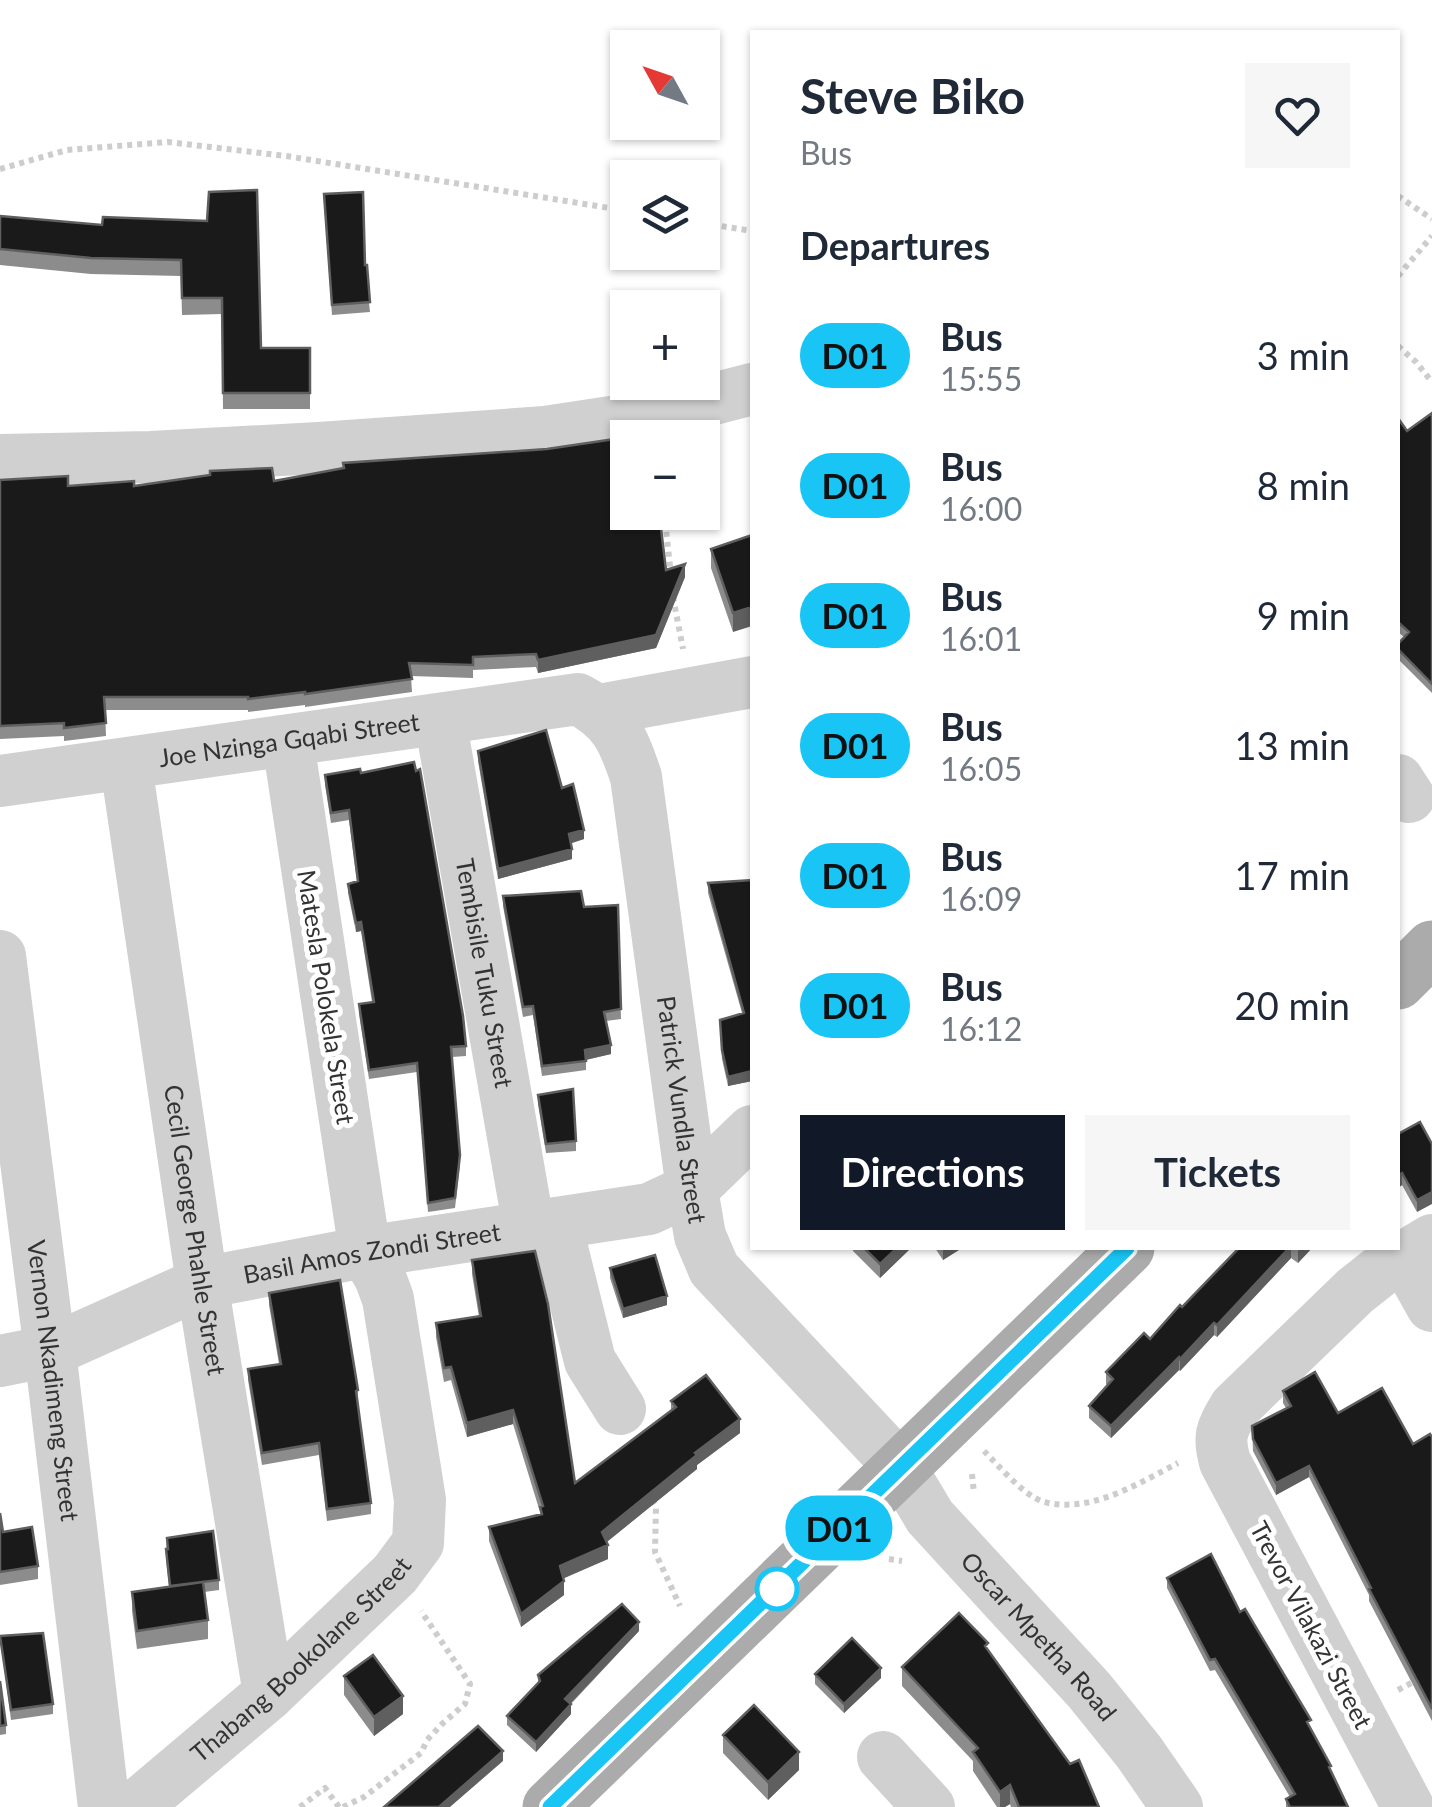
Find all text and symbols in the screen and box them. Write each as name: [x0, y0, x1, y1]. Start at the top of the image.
north arrow: [610, 30, 720, 140]
map controls: [610, 30, 720, 530]
button: heart: [1245, 63, 1350, 168]
text: Steve Biko: [800, 67, 1025, 124]
text: Bus: [800, 133, 852, 172]
button: layers: [610, 160, 720, 270]
text: Departures: [800, 222, 990, 268]
button: +: [610, 290, 720, 400]
text: Bus: [940, 313, 1003, 359]
text: 3 min: [1257, 332, 1350, 378]
text: D01: [821, 334, 889, 376]
text: 15:55: [940, 359, 1022, 398]
button: −: [610, 420, 720, 530]
text: Bus: [940, 443, 1003, 489]
text: 8 min: [1257, 462, 1350, 508]
text: D01: [821, 464, 889, 506]
text: 16:00: [940, 489, 1022, 528]
text: Bus: [940, 573, 1003, 619]
text: 9 min: [1257, 592, 1350, 638]
text: D01: [821, 594, 889, 636]
text: 16:01: [940, 619, 1022, 658]
text: Bus: [940, 703, 1003, 749]
street label: Joe Nzinga Gqabi Street: [157, 706, 421, 772]
text: 13 min: [1235, 722, 1350, 768]
text: D01: [821, 724, 889, 766]
text: 16:05: [940, 749, 1022, 788]
text: Bus: [940, 833, 1003, 879]
text: 17 min: [1235, 852, 1350, 898]
text: D01: [821, 854, 889, 896]
street label: Tembisile Tuku Street: [451, 856, 520, 1090]
street label: Matesla Polokela Street: [292, 868, 362, 1126]
text: 16:09: [940, 879, 1022, 918]
text: Bus: [940, 963, 1003, 1009]
text: 20 min: [1235, 982, 1350, 1028]
text: D01: [821, 984, 889, 1026]
street label: Patrick Vundla Street: [652, 994, 714, 1225]
text: 16:12: [940, 1009, 1022, 1048]
street label: Cecil George Phahle Street: [159, 1083, 233, 1377]
button: Directions: [800, 1115, 1065, 1230]
button: Tickets: [1085, 1115, 1350, 1230]
street label: Basil Amos Zondi Street: [240, 1216, 502, 1289]
street label: Vernon Nkadimeng Street: [22, 1238, 86, 1523]
line badge: D01: [782, 1496, 896, 1560]
text: D01: [805, 1507, 873, 1549]
street label: Trevor Vilakazi Street: [1245, 1516, 1379, 1733]
street label: Oscar Mpetha Road: [955, 1545, 1124, 1726]
street label: Thabang Bookolane Street: [184, 1551, 417, 1768]
unlabelled marker: [756, 1568, 798, 1610]

